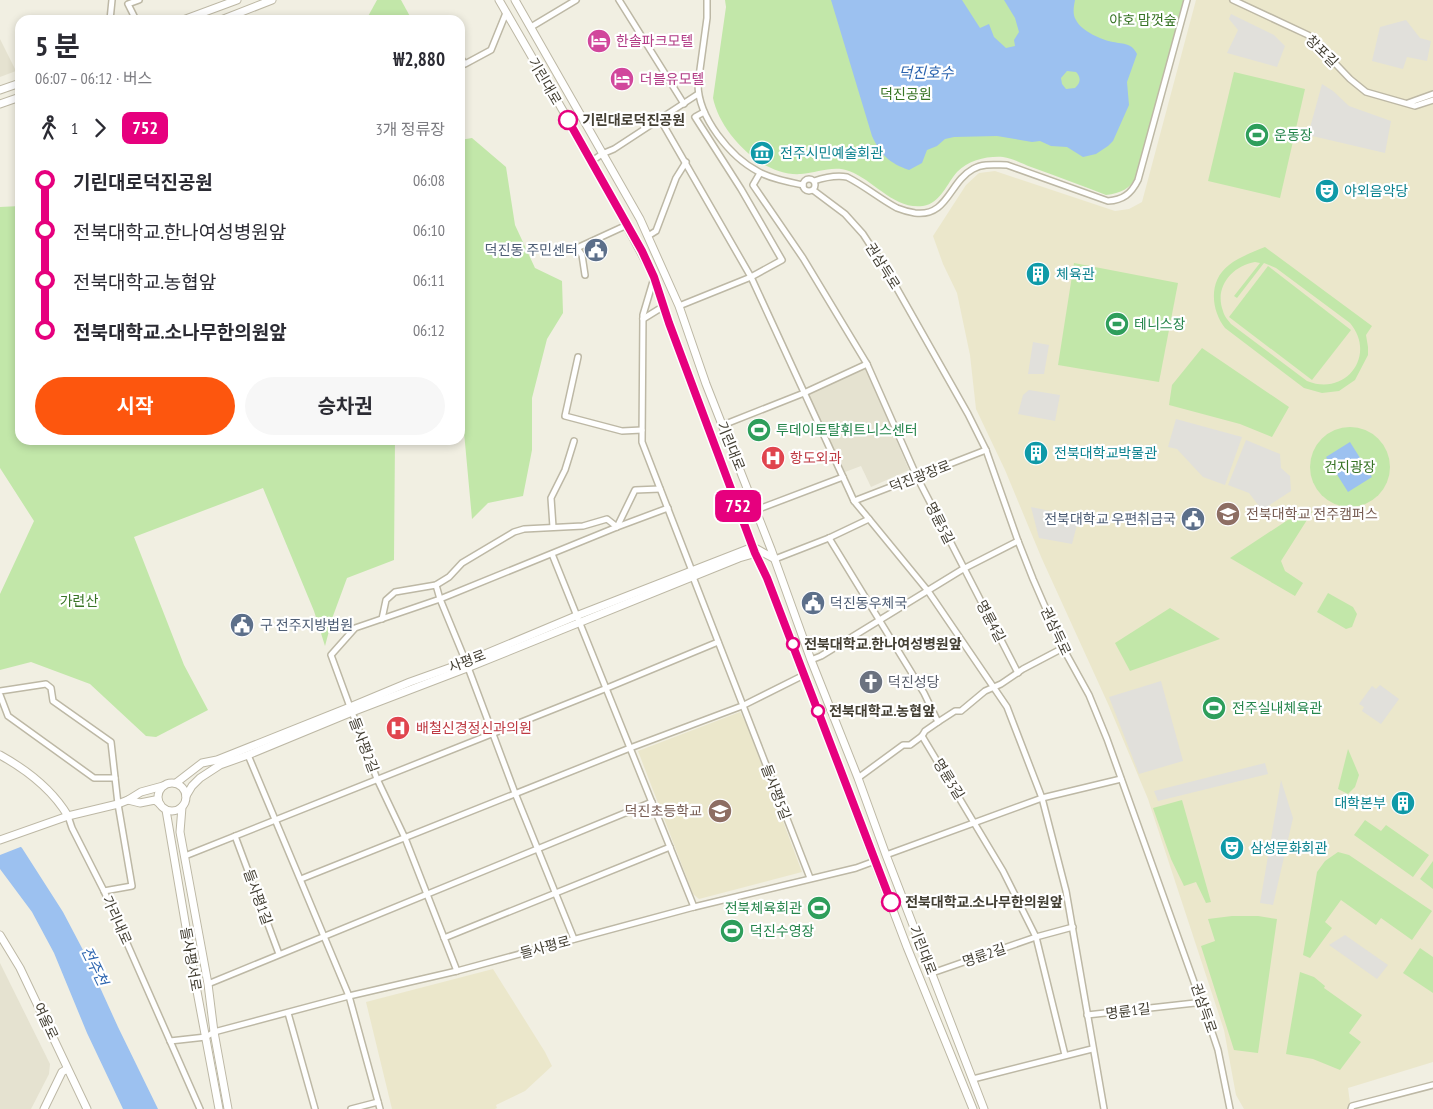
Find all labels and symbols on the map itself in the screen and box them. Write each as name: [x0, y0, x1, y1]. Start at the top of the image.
park label: 야호 맘껏숲: [1109, 11, 1177, 29]
hotel icon: 한솔파크모텔: [586, 28, 612, 54]
street label: 창포길: [1302, 31, 1342, 71]
place label: 한솔파크모텔: [616, 32, 693, 50]
street label: 기린대로: [524, 54, 566, 108]
water label: 덕진호수: [898, 63, 955, 82]
hotel icon: 더블유모텔: [609, 66, 635, 92]
place label: 더블유모텔: [640, 70, 704, 88]
park label: 덕진공원: [880, 85, 932, 103]
marker: 기린대로덕진공원: [558, 110, 578, 130]
place label: 기린대로덕진공원: [582, 111, 685, 129]
sports icon: 운동장: [1244, 122, 1270, 148]
place label: 운동장: [1274, 126, 1313, 144]
museum icon: 전주시민예술회관: [749, 140, 775, 166]
place label: 전주시민예술회관: [780, 144, 883, 162]
theatre icon: 야외음악당: [1314, 178, 1340, 204]
place label: 야외음악당: [1344, 182, 1409, 200]
public building icon: 덕진동 주민센터: [583, 237, 609, 263]
street label: 권삼득로: [862, 239, 904, 293]
place label: 덕진동 주민센터: [485, 241, 578, 259]
building icon: 체육관: [1025, 261, 1051, 287]
place label: 체육관: [1056, 265, 1095, 283]
sports icon: 테니스장: [1104, 311, 1130, 337]
place label: 테니스장: [1134, 315, 1186, 333]
sports icon: 투데이토탈휘트니스센터: [746, 417, 772, 443]
street label: 기린대로: [713, 419, 749, 473]
place label: 투데이토탈휘트니스센터: [776, 421, 918, 439]
building icon: 전북대학교박물관: [1023, 440, 1049, 466]
place label: 전북대학교박물관: [1054, 444, 1157, 462]
hospital icon: 항도외과: [760, 445, 786, 471]
place label: 항도외과: [790, 449, 842, 467]
street label: 덕진광장로: [887, 456, 953, 496]
park label: 건지광장: [1324, 458, 1376, 476]
line badge: 752: [709, 490, 767, 522]
street label: 명륜5길: [922, 499, 958, 547]
school or university icon: 전북대학교 전주캠퍼스: [1215, 501, 1241, 527]
place label: 전북대학교 전주캠퍼스: [1246, 505, 1378, 523]
public building icon: 전북대학교 우편취급국: [1180, 506, 1206, 532]
place label: 전북대학교 우편취급국: [1044, 510, 1176, 528]
public building icon: 덕진동우체국: [800, 590, 826, 616]
park label: 가련산: [60, 592, 98, 610]
place label: 덕진동우체국: [830, 594, 907, 612]
street label: 명륜4길: [973, 597, 1009, 645]
street label: 권삼득로: [1037, 604, 1075, 658]
public building icon: 구 전주지방법원: [229, 612, 255, 638]
place label: 구 전주지방법원: [260, 616, 353, 634]
place label: 전북대학교.한나여성병원앞: [804, 635, 962, 653]
marker: 전북대학교.한나여성병원앞: [786, 637, 800, 651]
street label: 사평로: [446, 646, 488, 676]
church icon: 덕진성당: [858, 669, 884, 695]
place label: 덕진성당: [888, 673, 940, 691]
sports icon: 전주실내체육관: [1201, 695, 1227, 721]
place label: 전주실내체육관: [1232, 699, 1322, 717]
place label: 전북대학교.농협앞: [829, 702, 935, 720]
marker: 전북대학교.농협앞: [811, 704, 825, 718]
street label: 들사평2길: [345, 715, 383, 775]
hospital icon: 배철신경정신과의원: [385, 715, 411, 741]
place label: 배철신경정신과의원: [416, 719, 532, 737]
street label: 명륜3길: [929, 755, 969, 803]
street label: 들사평5길: [757, 762, 795, 822]
building icon: 대학본부: [1390, 790, 1416, 816]
place label: 대학본부: [1334, 794, 1386, 812]
school or university icon: 덕진초등학교: [707, 798, 733, 824]
place label: 덕진초등학교: [625, 802, 702, 820]
theatre icon: 삼성문화회관: [1219, 835, 1245, 861]
place label: 삼성문화회관: [1250, 839, 1327, 857]
street label: 들사평1길: [240, 867, 276, 927]
marker: 전북대학교.소나무한의원앞: [881, 892, 901, 912]
street label: 가리내로: [98, 893, 136, 947]
place label: 전북대학교.소나무한의원앞: [905, 893, 1063, 911]
sports icon: 전북체육회관: [806, 895, 832, 921]
place label: 전북체육회관: [725, 899, 802, 917]
sports icon: 덕진수영장: [719, 918, 745, 944]
place label: 덕진수영장: [750, 922, 815, 940]
street label: 기린대로: [905, 923, 941, 977]
street label: 들사평서로: [177, 926, 205, 992]
street label: 들사평로: [518, 932, 572, 962]
street label: 명륜2길: [960, 939, 1008, 971]
water label: 전주천: [77, 943, 114, 991]
street label: 권삼득로: [1187, 981, 1221, 1035]
street label: 명륜1길: [1105, 999, 1151, 1023]
street label: 여울로: [30, 1000, 62, 1042]

